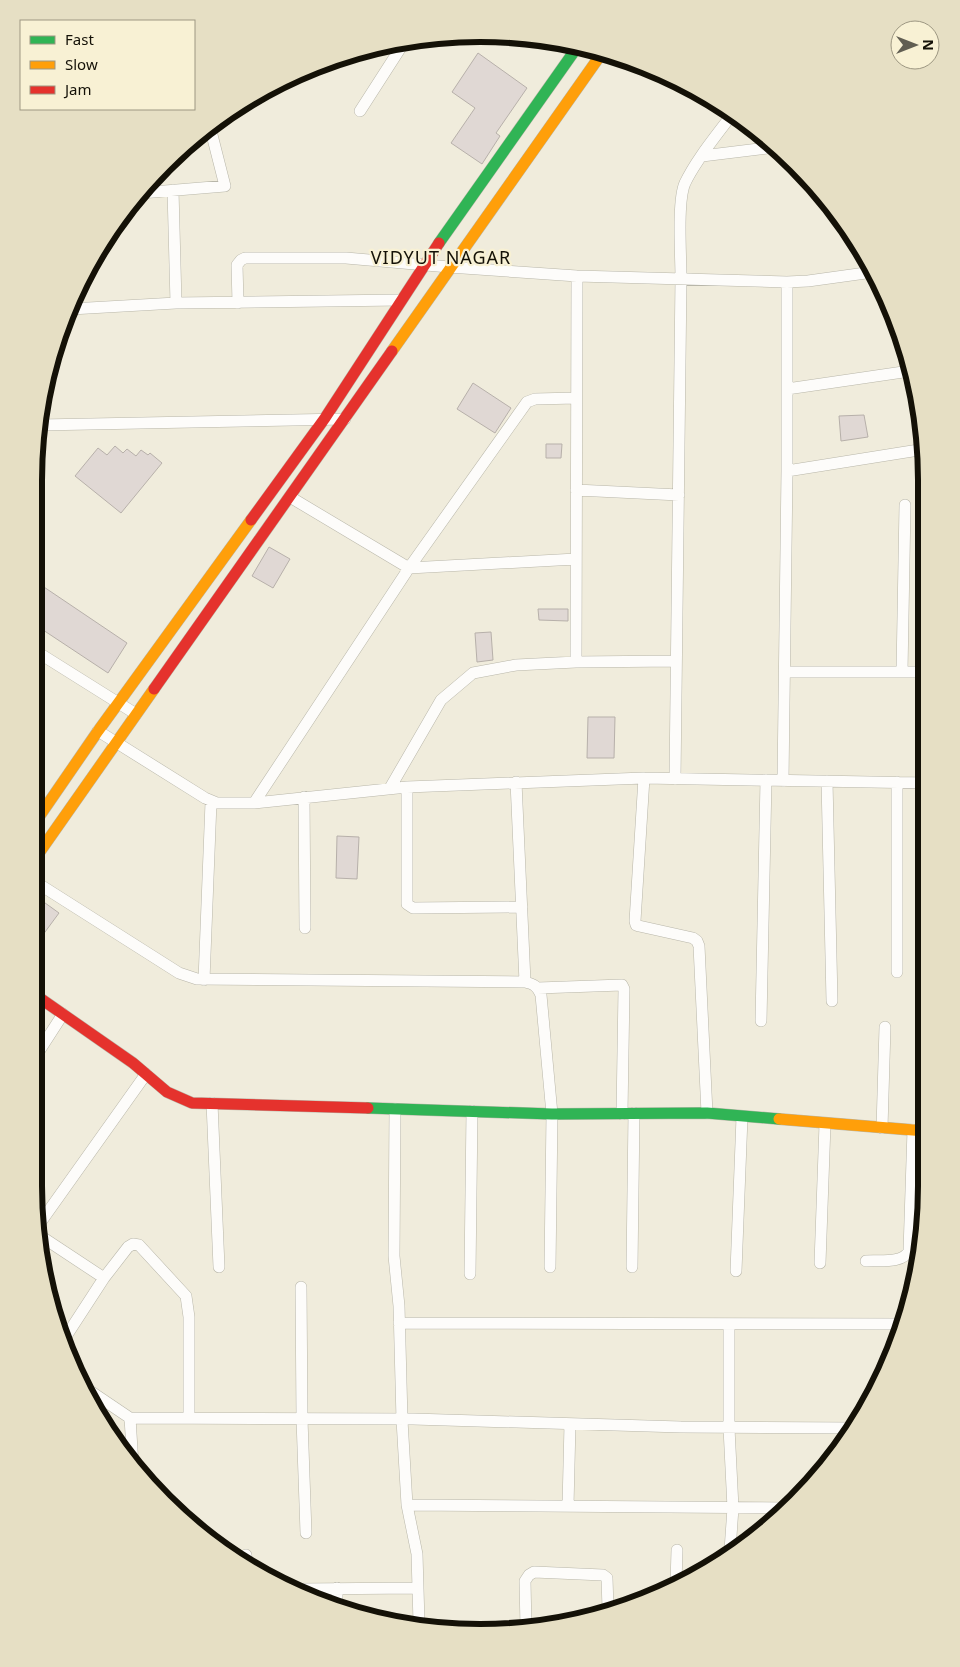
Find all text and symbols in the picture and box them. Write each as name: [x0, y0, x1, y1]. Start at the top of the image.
legend: [20, 20, 195, 110]
north arrow: [890, 20, 940, 70]
text: Fast: [65, 29, 94, 49]
text: N: [919, 39, 938, 51]
text: Slow: [65, 54, 98, 74]
text: Jam: [63, 79, 92, 99]
district label: VIDYUT NAGAR: [371, 245, 511, 269]

